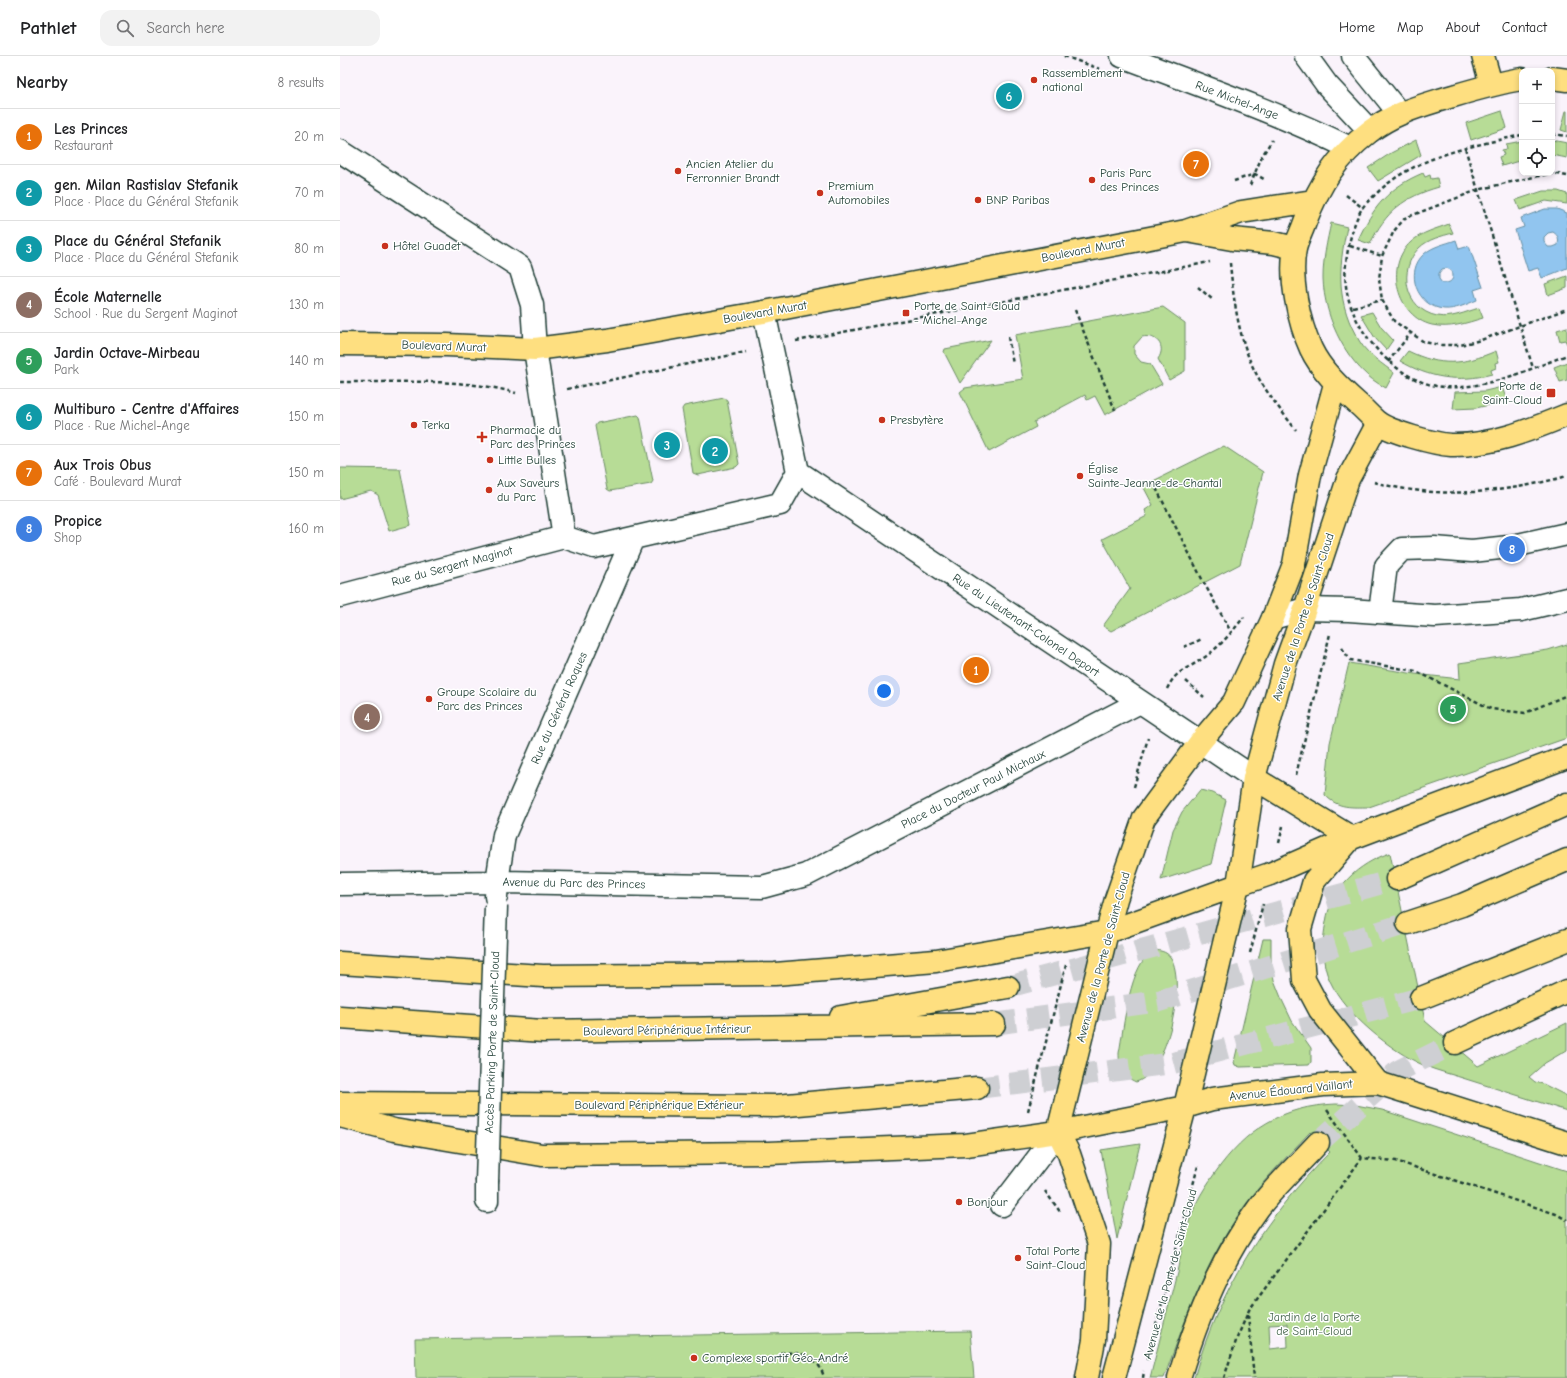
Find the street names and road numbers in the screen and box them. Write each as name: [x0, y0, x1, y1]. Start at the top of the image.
street label: Rue Michel-Ange: [1194, 78, 1280, 122]
street label: Boulevard Murat: [1040, 235, 1126, 265]
street label: Boulevard Murat: [722, 298, 808, 326]
street label: Boulevard Murat: [401, 338, 487, 354]
street label: Avenue de la Porte de Saint-Cloud: [1269, 531, 1337, 703]
street label: Rue du Sergent Maginot: [390, 543, 515, 589]
street label: Rue du Lieutenant-Colonel Deport: [950, 571, 1102, 680]
street label: Rue du Général Roques: [528, 650, 590, 766]
street label: Place du Docteur Paul Michaux: [899, 746, 1048, 831]
street label: Avenue de la Porte de Saint-Cloud: [1073, 870, 1133, 1044]
street label: Avenue du Parc des Princes: [503, 875, 645, 891]
street label: Accès Parking Porte de Saint-Cloud: [482, 951, 502, 1133]
street label: Boulevard Périphérique Intérieur: [583, 1022, 751, 1038]
street label: Avenue Édouard Vaillant: [1229, 1077, 1354, 1103]
street label: Boulevard Périphérique Extérieur: [574, 1098, 744, 1112]
street label: Avenue de la Porte de Saint-Cloud: [1140, 1187, 1200, 1361]

